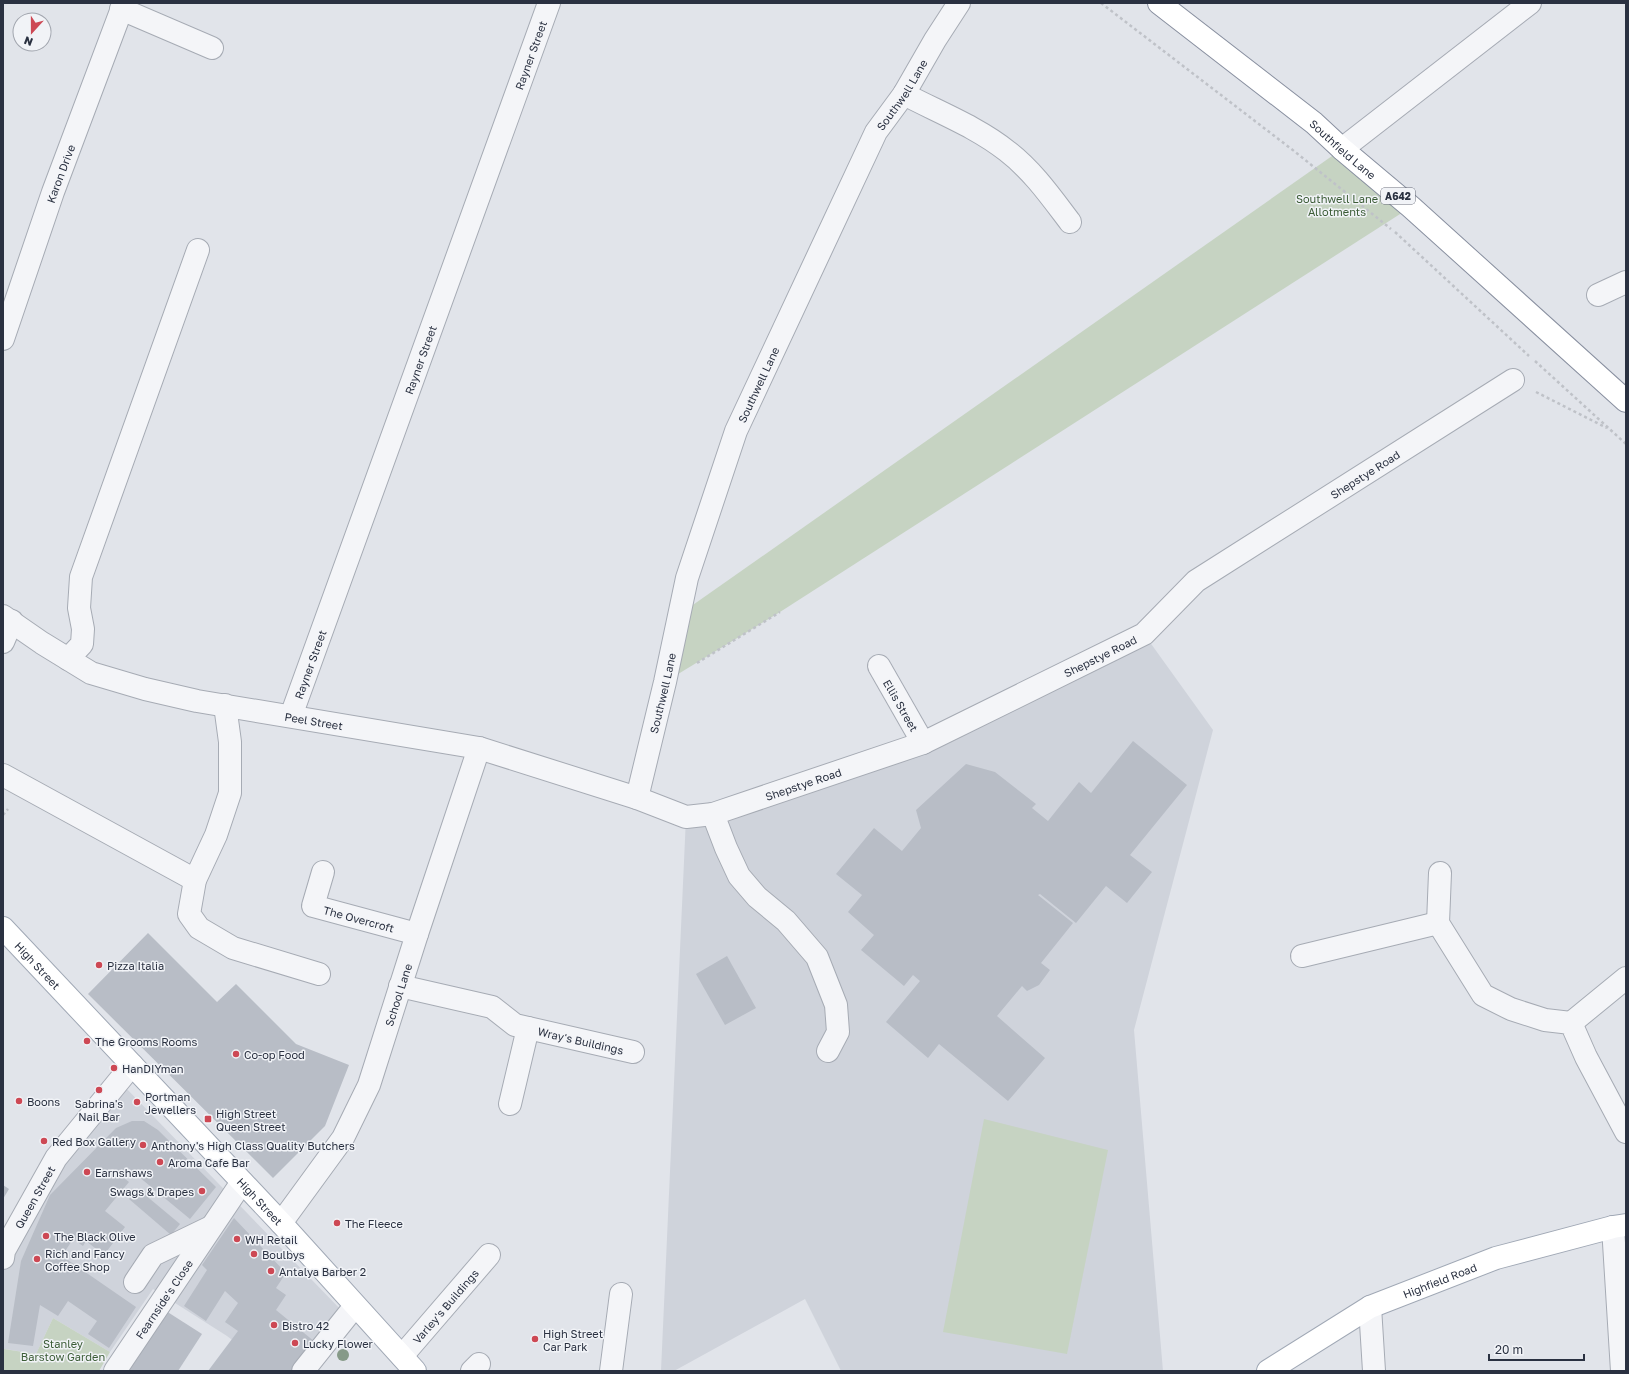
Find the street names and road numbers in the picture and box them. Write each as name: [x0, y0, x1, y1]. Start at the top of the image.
street label: Rayner Street: [512, 19, 549, 91]
street label: Southwell Lane: [873, 57, 929, 132]
street label: Southfield Lane: [1308, 116, 1379, 181]
street label: Karon Drive: [43, 143, 77, 204]
road number: A642: [1381, 188, 1415, 204]
street label: Rayner Street: [402, 323, 438, 396]
street label: Southwell Lane: [734, 344, 781, 424]
street label: Shepstye Road: [1328, 447, 1402, 501]
street label: Rayner Street: [291, 628, 328, 701]
street label: Shepstye Road: [1062, 632, 1139, 679]
street label: Southwell Lane: [646, 652, 678, 734]
street label: Ellis Street: [881, 677, 921, 733]
street label: Peel Street: [284, 709, 344, 732]
street label: Shepstye Road: [763, 765, 843, 802]
street label: The Overcroft: [322, 903, 396, 934]
street label: High Street: [13, 939, 63, 991]
street label: School Lane: [382, 962, 414, 1028]
street label: Wray's Buildings: [537, 1024, 625, 1056]
street label: Queen Street: [12, 1163, 57, 1231]
street label: High Street: [235, 1175, 286, 1227]
street label: Fearnside's Close: [132, 1257, 195, 1341]
street label: Highfield Road: [1401, 1260, 1478, 1300]
street label: Varley's Buildings: [409, 1266, 481, 1346]

